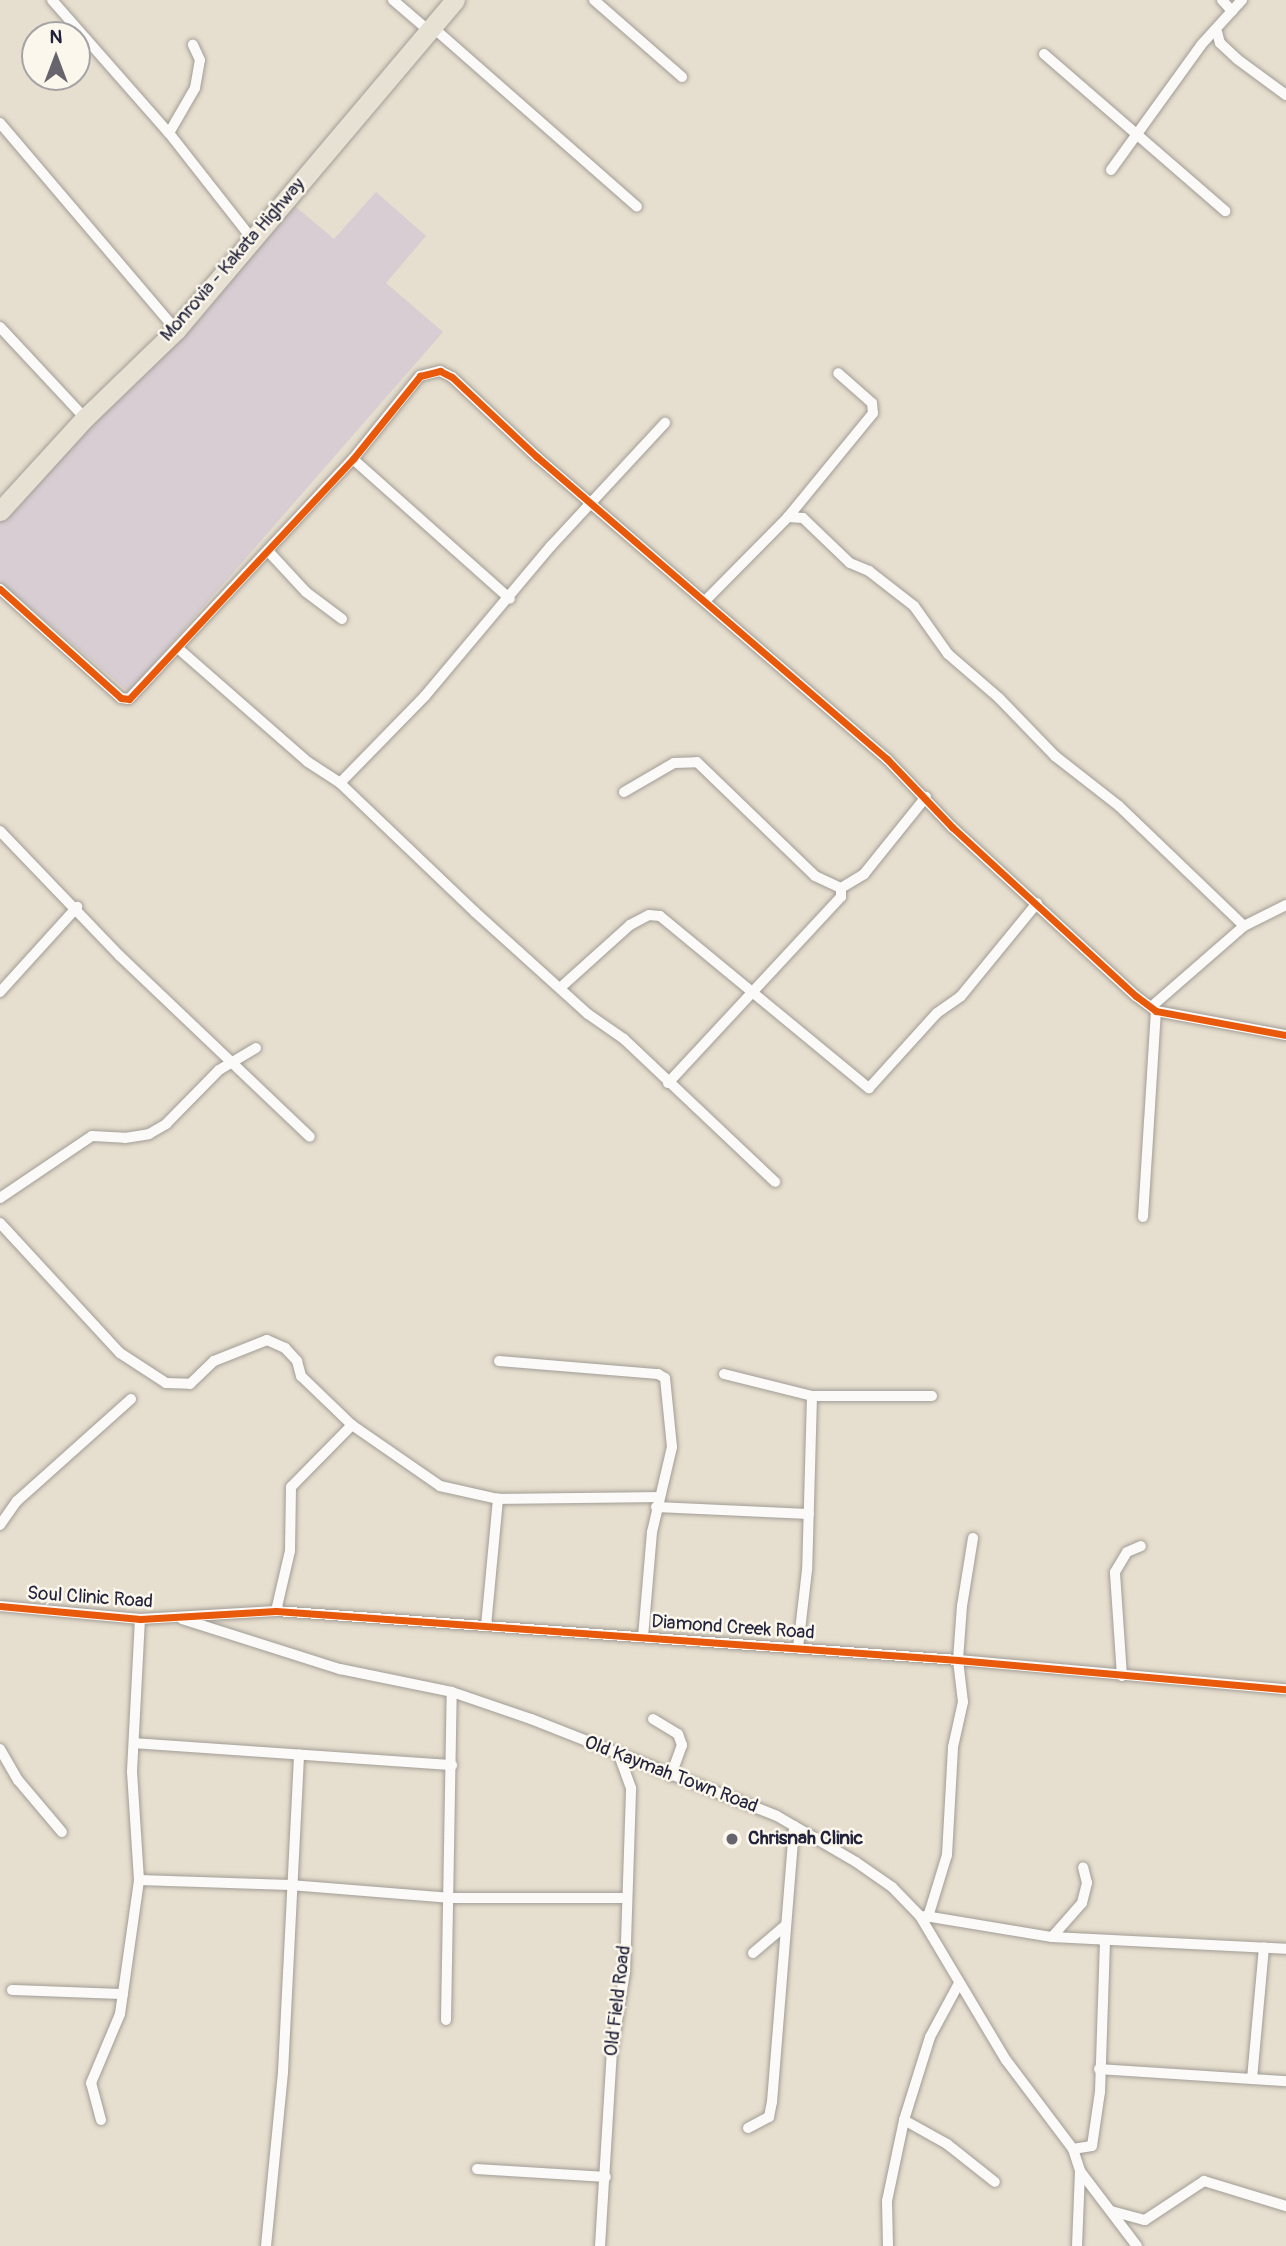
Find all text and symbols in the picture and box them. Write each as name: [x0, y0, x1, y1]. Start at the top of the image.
north arrow: [21, 21, 91, 91]
text: N: [50, 25, 62, 49]
street label: Monrovia - Kakata Highway: [156, 174, 310, 346]
street label: Soul Clinic Road: [26, 1582, 154, 1614]
street label: Diamond Creek Road: [651, 1611, 815, 1645]
street label: Old Kaymah Town Road: [581, 1731, 761, 1819]
place label: Chrisnah Clinic: [748, 1828, 863, 1850]
marker: Chrisnah Clinic: [722, 1829, 742, 1849]
street label: Old Field Road: [600, 1944, 636, 2058]

